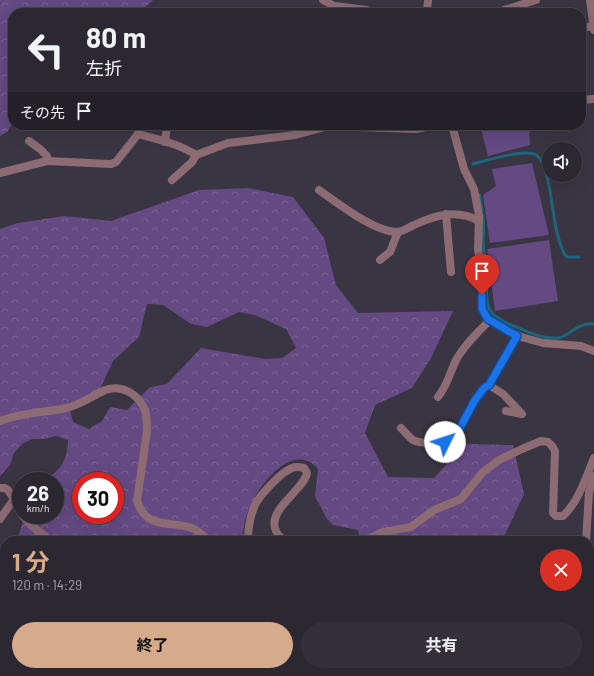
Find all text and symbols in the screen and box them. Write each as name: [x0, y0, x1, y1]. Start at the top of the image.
text: 80 m: [86, 20, 146, 54]
icon: left: [20, 24, 72, 76]
text: 左折: [86, 57, 122, 79]
icon: arrive: [73, 100, 95, 122]
text: その先: [20, 103, 65, 121]
map controls: [542, 142, 582, 182]
button: sound: [542, 142, 582, 182]
pin: [465, 254, 499, 295]
icon: arrive: [471, 260, 493, 282]
position arrow: [424, 421, 466, 463]
speed limit sign: 30: [72, 472, 124, 524]
text: 26: [27, 481, 49, 505]
text: km/h: [27, 502, 49, 514]
text: 1 分: [12, 547, 49, 576]
button: close: [540, 549, 582, 591]
text: 120 m · 14:29: [12, 577, 82, 593]
button: 終了: [12, 622, 293, 668]
button: 共有: [301, 622, 582, 668]

